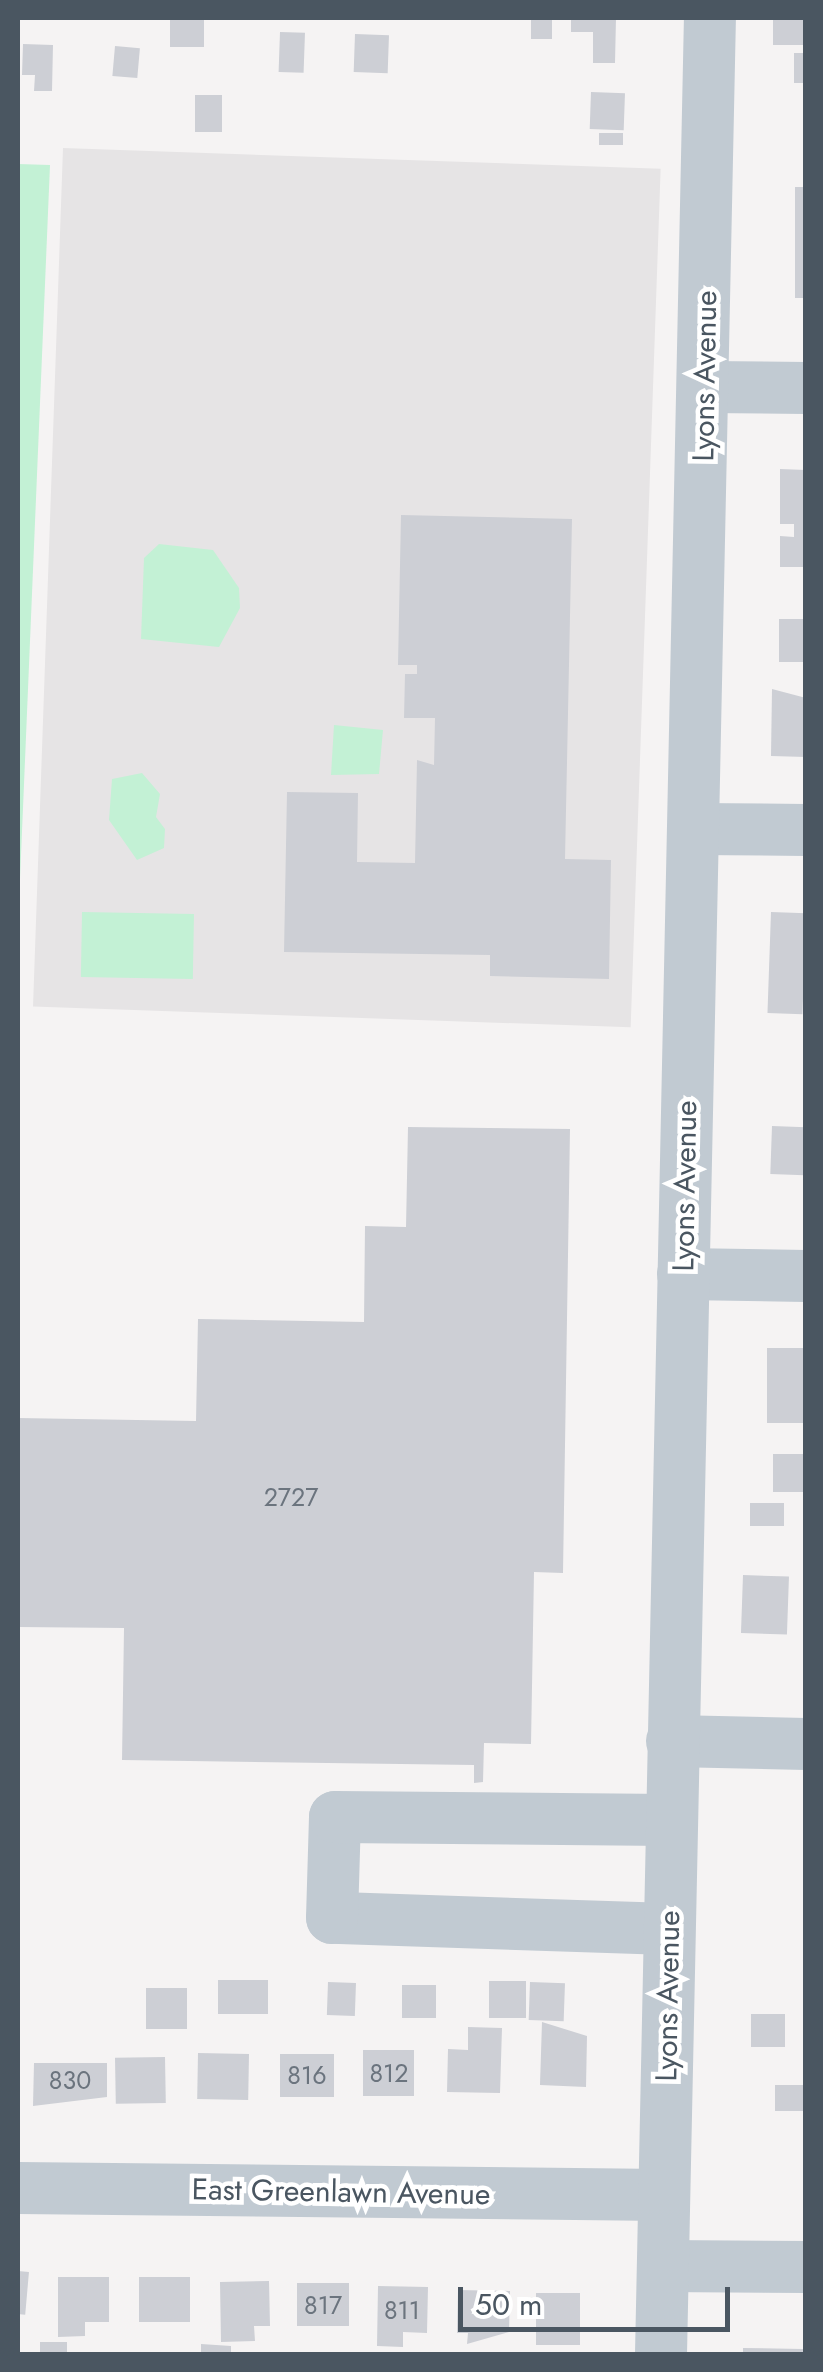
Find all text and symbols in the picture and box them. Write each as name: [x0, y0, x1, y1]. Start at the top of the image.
street label: Lyons Avenue: [686, 290, 724, 462]
street label: Lyons Avenue: [666, 1100, 704, 1272]
house number: 2727: [264, 1482, 318, 1512]
street label: Lyons Avenue: [649, 1910, 687, 2082]
house number: 812: [369, 2058, 409, 2088]
house number: 816: [287, 2060, 327, 2090]
house number: 830: [49, 2065, 91, 2095]
street label: East Greenlawn Avenue: [191, 2171, 491, 2213]
scale bar: [463, 2267, 736, 2329]
text: 50 m: [475, 2283, 542, 2326]
house number: 817: [304, 2290, 342, 2320]
house number: 811: [384, 2295, 420, 2325]

